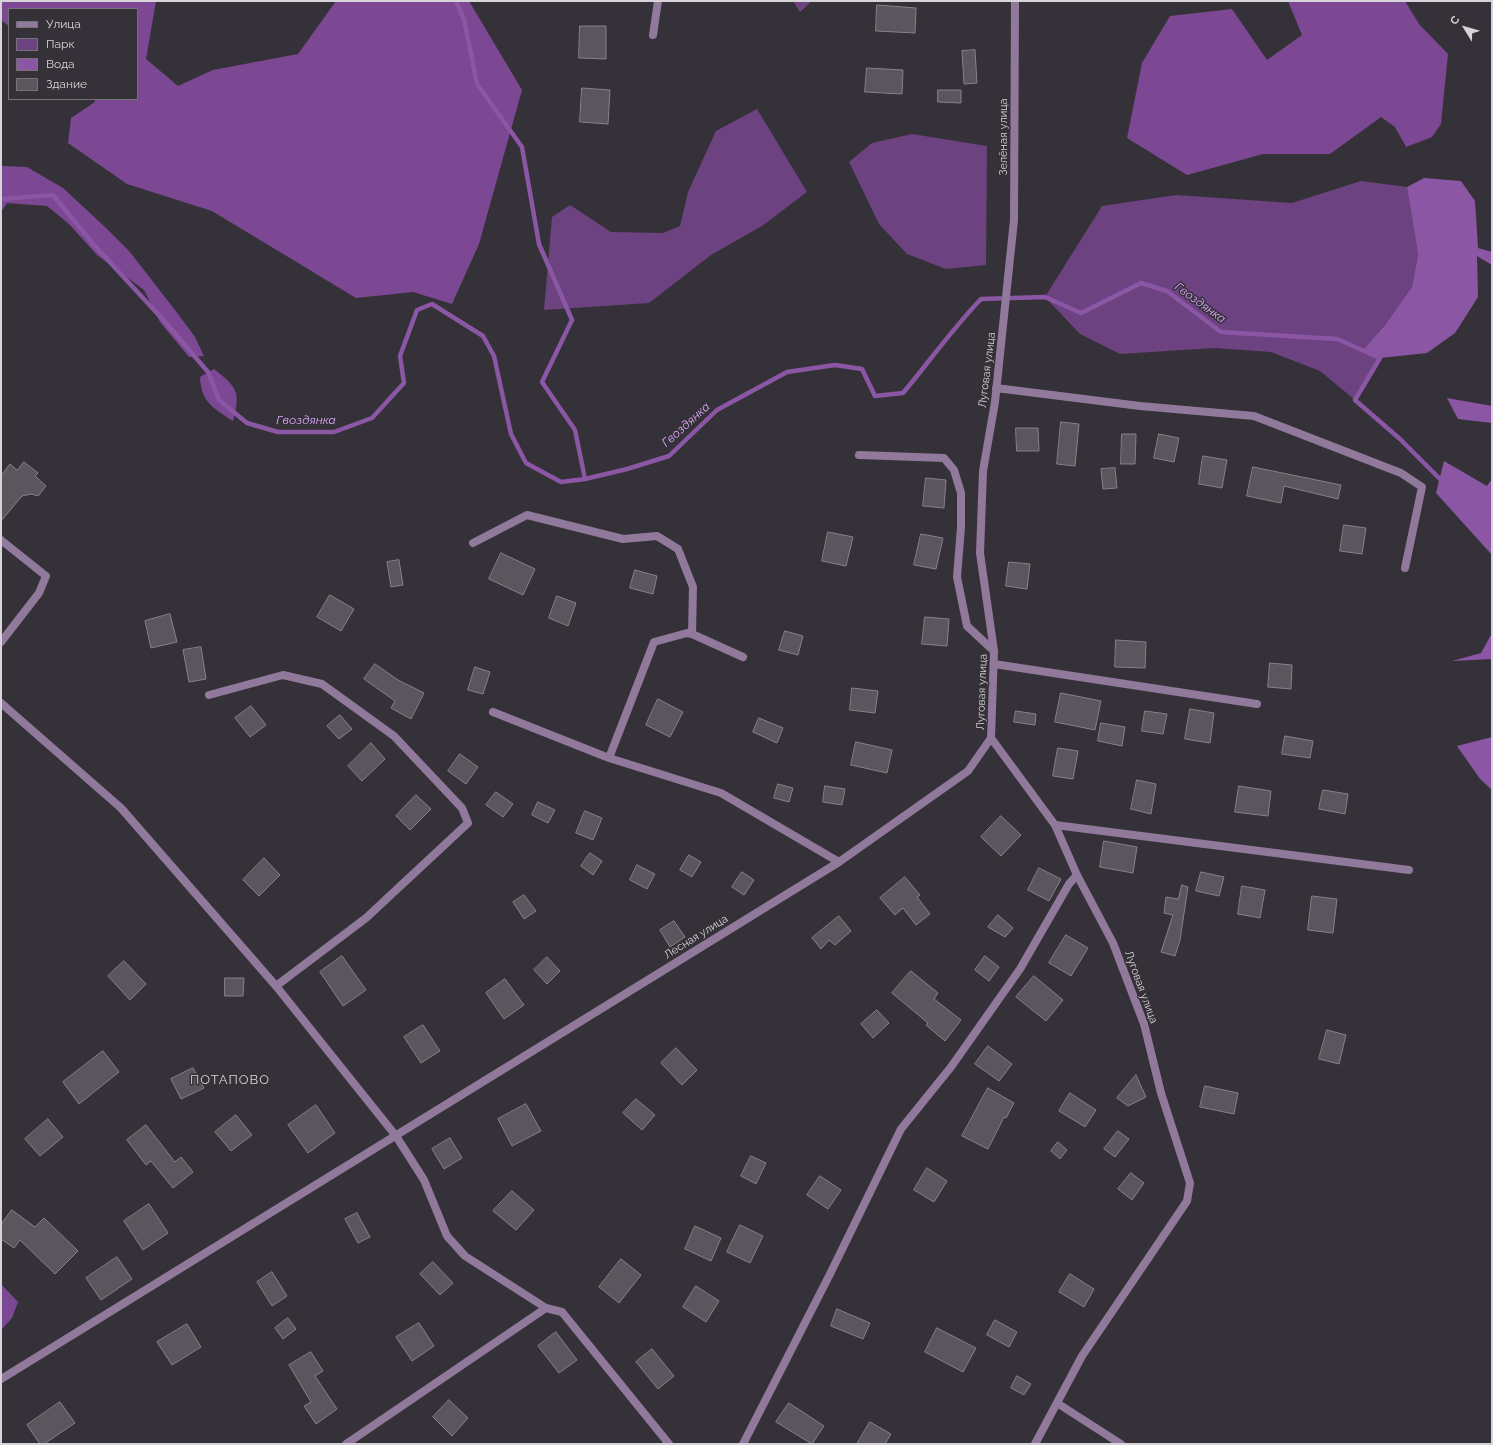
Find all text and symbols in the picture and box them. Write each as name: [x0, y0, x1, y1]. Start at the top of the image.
legend: [8, 8, 138, 100]
north arrow: [1445, 8, 1485, 48]
text: С: [1448, 14, 1462, 27]
text: Улица: [46, 17, 81, 31]
text: Парк: [46, 37, 75, 51]
text: Вода: [46, 57, 75, 71]
text: Здание: [46, 77, 87, 91]
street label: Зелёная улица: [997, 98, 1011, 176]
water label: Гвоздянка: [1172, 280, 1228, 326]
street label: Луговая улица: [976, 331, 998, 409]
water label: Гвоздянка: [659, 400, 713, 450]
water label: Гвоздянка: [276, 413, 336, 427]
street label: Луговая улица: [974, 654, 990, 730]
street label: Лесная улица: [662, 912, 730, 962]
street label: Луговая улица: [1122, 949, 1160, 1025]
district label: ПОТАПОВО: [190, 1072, 270, 1088]

